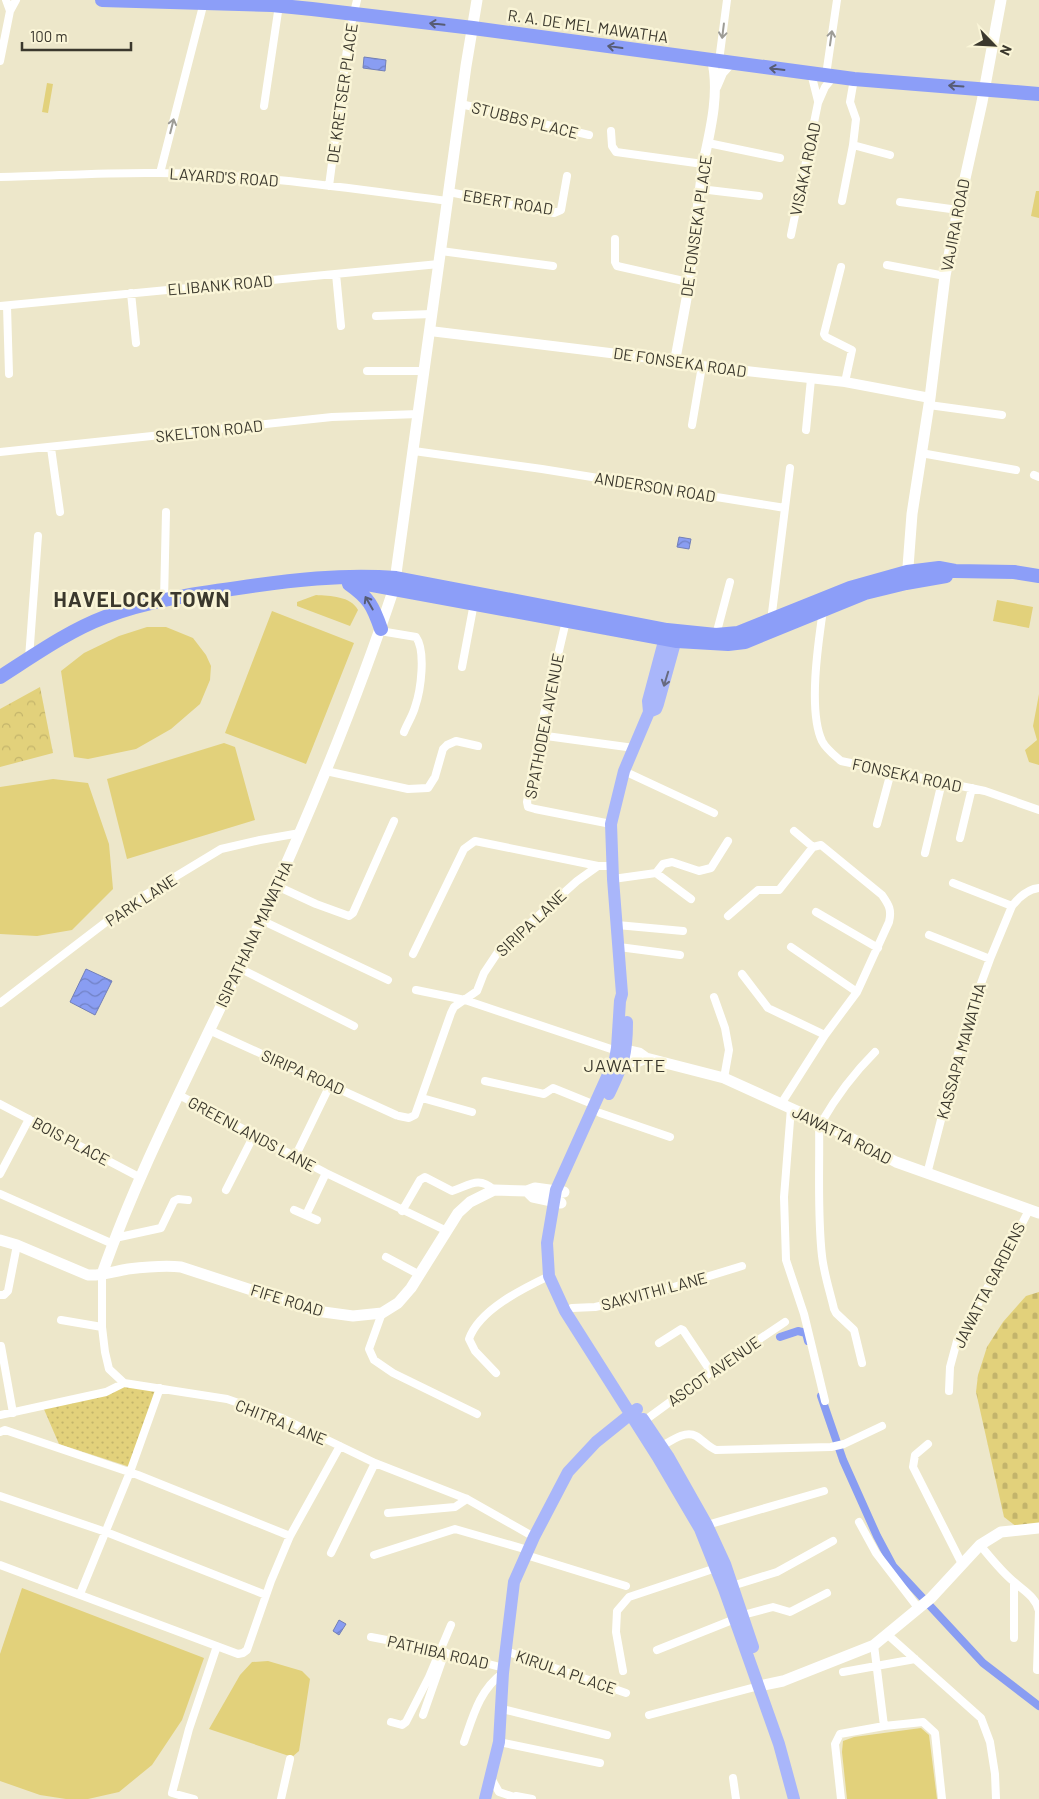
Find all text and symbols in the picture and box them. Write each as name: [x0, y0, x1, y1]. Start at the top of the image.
street label: R. A. DE MEL MAWATHA: [507, 5, 670, 46]
one-way arrow: [429, 19, 445, 29]
scale bar: [22, 20, 131, 52]
north arrow: [969, 20, 1019, 70]
street label: DE KRETSER PLACE: [322, 22, 361, 164]
one-way arrow: [718, 22, 728, 38]
text: 100 m: [30, 27, 68, 45]
one-way arrow: [826, 30, 836, 46]
one-way arrow: [608, 42, 624, 52]
text: N: [997, 43, 1016, 58]
one-way arrow: [769, 64, 785, 74]
one-way arrow: [948, 81, 964, 91]
street label: STUBBS PLACE: [470, 97, 580, 142]
one-way arrow: [168, 118, 178, 134]
street label: VISAKA ROAD: [785, 120, 824, 217]
street label: DE FONSEKA PLACE: [676, 154, 715, 298]
street label: LAYARD'S ROAD: [169, 163, 279, 190]
street label: VAJIRA ROAD: [936, 177, 973, 273]
street label: EBERT ROAD: [462, 185, 554, 218]
street label: ELIBANK ROAD: [167, 270, 273, 299]
street label: DE FONSEKA ROAD: [612, 343, 748, 380]
street label: SKELTON ROAD: [154, 415, 264, 446]
street label: ANDERSON ROAD: [593, 468, 717, 505]
district label: HAVELOCK TOWN: [54, 586, 230, 611]
one-way arrow: [364, 597, 374, 611]
street label: SPATHODEA AVENUE: [520, 652, 567, 800]
one-way arrow: [661, 671, 670, 686]
street label: FONSEKA ROAD: [851, 754, 963, 795]
street label: ISIPATHANA MAWATHA: [211, 857, 296, 1010]
street label: PARK LANE: [101, 869, 180, 930]
street label: SIRIPA LANE: [492, 885, 570, 960]
street label: KASSAPA MAWATHA: [932, 980, 989, 1121]
street label: SIRIPA ROAD: [259, 1045, 348, 1098]
district label: JAWATTE: [584, 1054, 666, 1076]
street label: GREENLANDS LANE: [185, 1092, 319, 1175]
street label: JAWATTA ROAD: [789, 1101, 895, 1168]
street label: BOIS PLACE: [29, 1112, 113, 1169]
street label: JAWATTA GARDENS: [949, 1219, 1028, 1351]
street label: SAKVITHI LANE: [599, 1267, 709, 1314]
street label: FIFE ROAD: [249, 1280, 326, 1320]
street label: ASCOT AVENUE: [664, 1332, 764, 1410]
street label: CHITRA LANE: [233, 1395, 329, 1448]
street label: PATHIBA ROAD: [386, 1631, 491, 1672]
street label: KIRULA PLACE: [513, 1645, 619, 1698]

